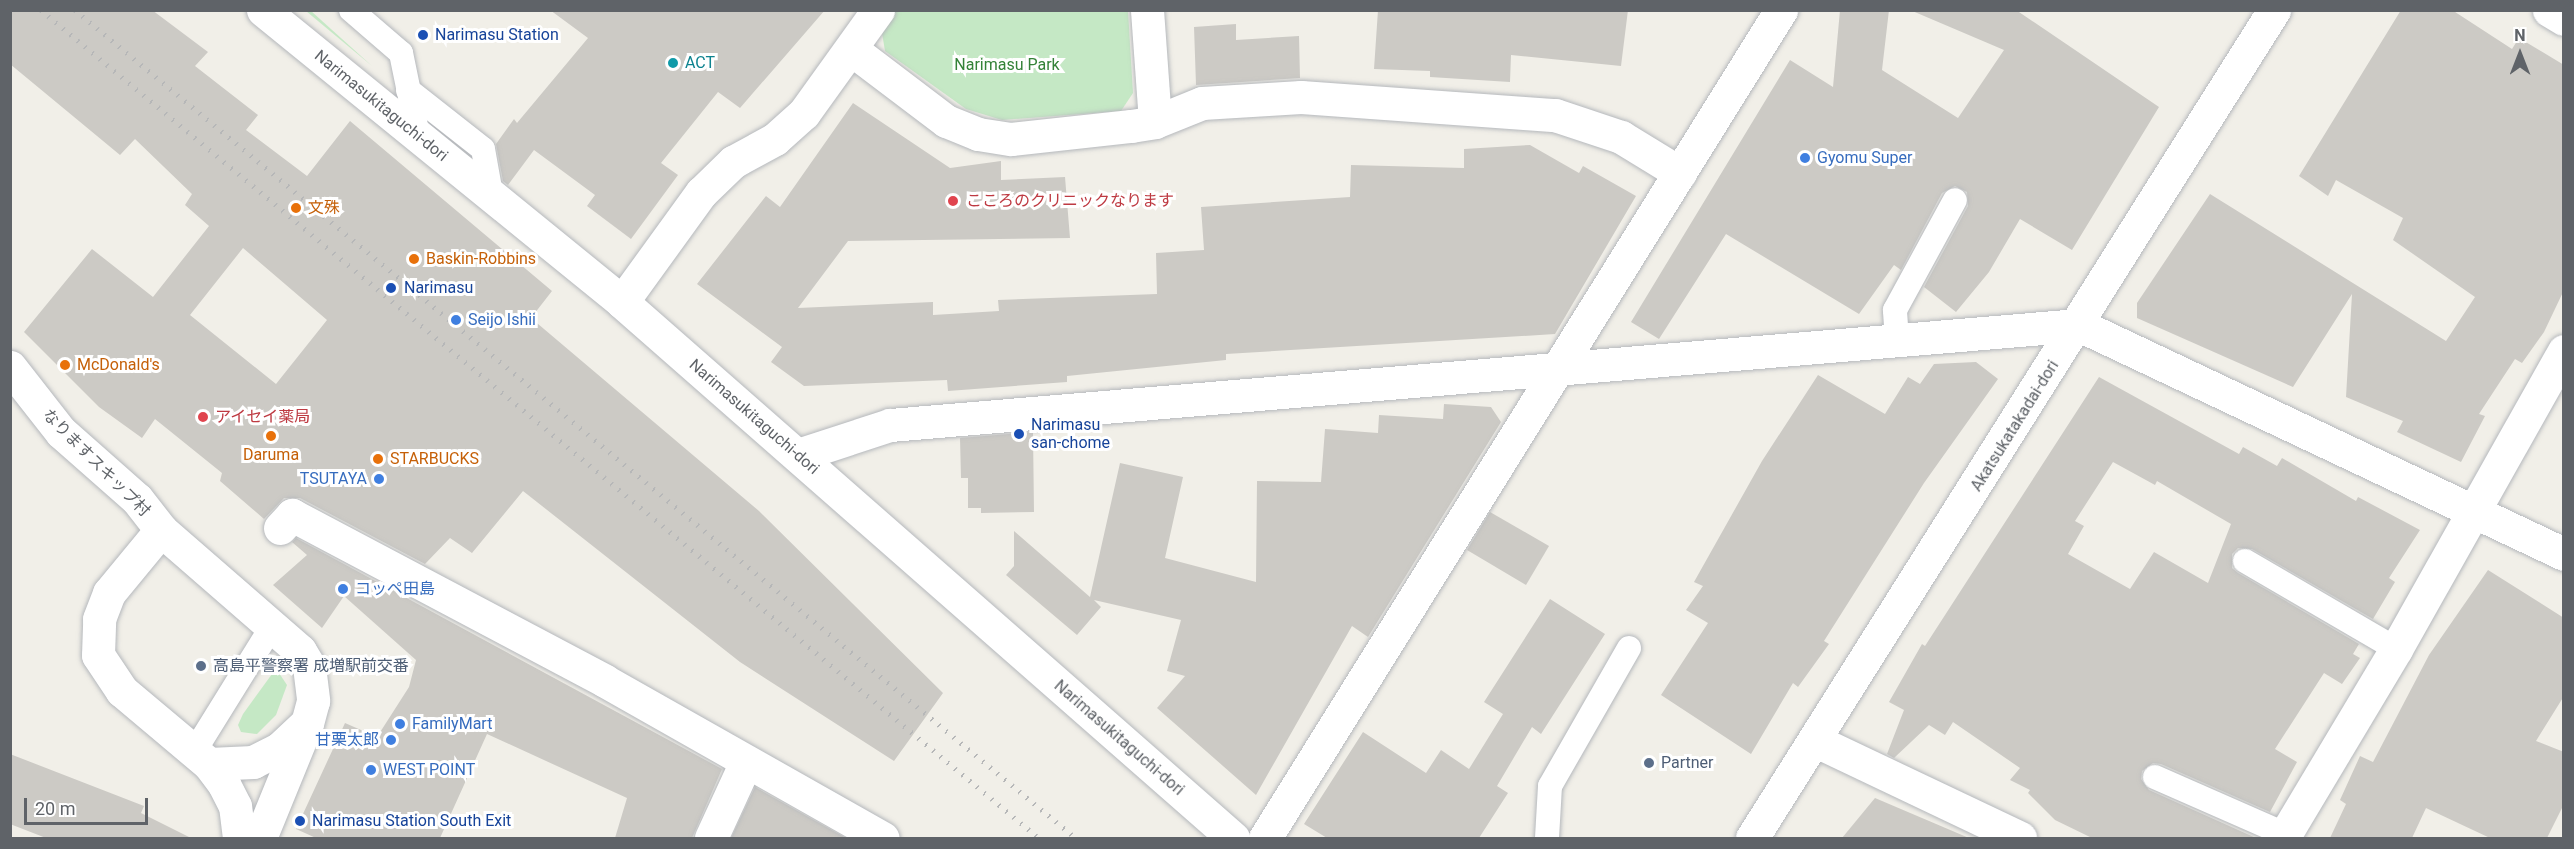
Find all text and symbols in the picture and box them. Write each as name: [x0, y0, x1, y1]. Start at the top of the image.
north arrow: [2490, 24, 2550, 84]
place label: Narimasu Station: [435, 25, 559, 45]
text: N: [2514, 26, 2526, 45]
marker: Narimasu Station: [416, 28, 430, 42]
street label: Narimasukitaguchi-dori: [310, 46, 452, 166]
place label: ACT: [685, 53, 715, 73]
park label: Narimasu Park: [954, 55, 1060, 75]
marker: ACT: [666, 56, 680, 70]
place label: Gyomu Super: [1817, 148, 1913, 168]
marker: Gyomu Super: [1798, 151, 1812, 165]
place label: こころのクリニックなります: [966, 191, 1174, 211]
marker: こころのクリニックなります: [944, 192, 962, 210]
place label: 文殊: [308, 198, 340, 218]
marker: 文殊: [289, 201, 303, 215]
place label: Baskin-Robbins: [426, 249, 536, 269]
marker: Baskin-Robbins: [407, 252, 421, 266]
place label: Narimasu: [404, 278, 473, 298]
marker: Narimasu: [382, 279, 400, 297]
place label: Seijo Ishii: [468, 310, 536, 330]
marker: Seijo Ishii: [449, 313, 463, 327]
place label: McDonald's: [77, 355, 160, 375]
street label: Narimasukitaguchi-dori: [685, 355, 823, 479]
street label: Akatsukatakadai-dori: [1967, 357, 2063, 495]
marker: McDonald's: [58, 358, 72, 372]
street label: なりますスキップ村: [38, 405, 154, 521]
place label: アイセイ薬局: [215, 407, 311, 427]
marker: アイセイ薬局: [196, 410, 210, 424]
place label: Narimasu san-chome: [1031, 415, 1110, 453]
marker: Narimasu san-chome: [1012, 427, 1026, 441]
marker: Daruma: [264, 429, 278, 443]
place label: Daruma: [243, 445, 299, 465]
place label: STARBUCKS: [390, 449, 479, 469]
marker: STARBUCKS: [371, 452, 385, 466]
place label: TSUTAYA: [300, 469, 367, 489]
marker: TSUTAYA: [372, 472, 386, 486]
place label: コッペ田島: [355, 579, 435, 599]
marker: コッペ田島: [336, 582, 350, 596]
place label: 高島平警察署 成増駅前交番: [213, 656, 409, 676]
marker: 高島平警察署 成増駅前交番: [194, 659, 208, 673]
street label: Narimasukitaguchi-dori: [1050, 676, 1188, 800]
place label: FamilyMart: [412, 714, 492, 734]
marker: FamilyMart: [393, 717, 407, 731]
place label: 甘栗太郎: [315, 730, 379, 750]
marker: 甘栗太郎: [384, 733, 398, 747]
place label: Partner: [1661, 753, 1714, 773]
marker: Partner: [1642, 756, 1656, 770]
place label: WEST POINT: [383, 760, 475, 780]
marker: WEST POINT: [364, 763, 378, 777]
scale bar: [27, 786, 152, 824]
text: 20 m: [35, 798, 75, 819]
place label: Narimasu Station South Exit: [312, 811, 511, 831]
marker: Narimasu Station South Exit: [293, 814, 307, 828]

